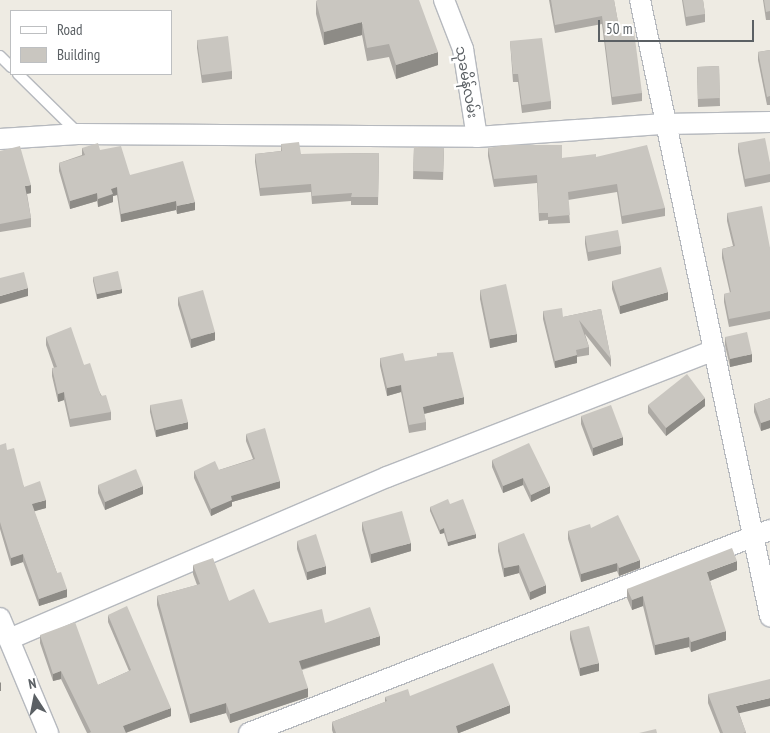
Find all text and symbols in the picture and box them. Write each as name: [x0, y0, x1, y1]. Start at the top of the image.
legend: [10, 10, 172, 75]
scale bar: [600, 10, 756, 42]
text: 50 m: [606, 19, 632, 38]
text: Road: [57, 20, 83, 39]
text: Building: [57, 45, 100, 64]
street label: သုခမိန်လမ်း: [452, 45, 482, 119]
north arrow: [10, 673, 60, 723]
text: N: [27, 674, 38, 693]

